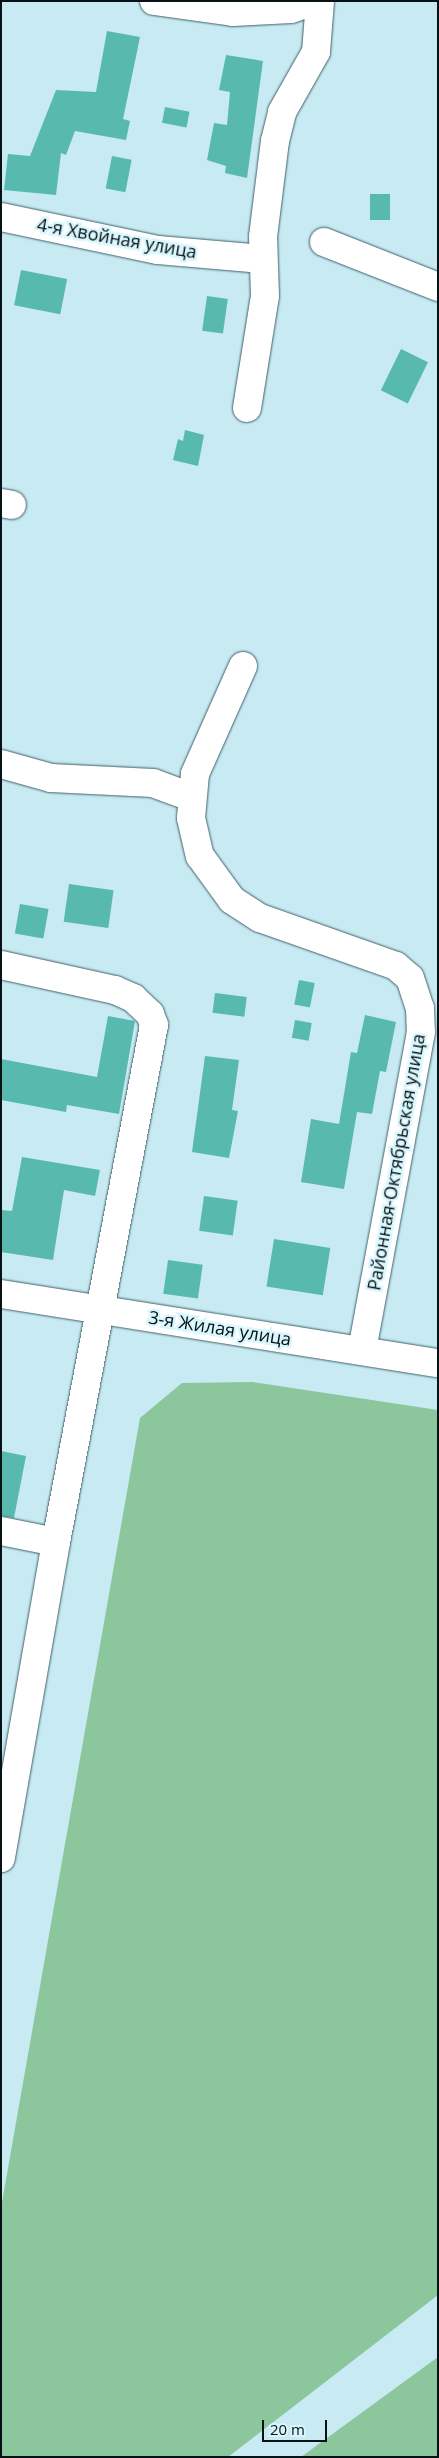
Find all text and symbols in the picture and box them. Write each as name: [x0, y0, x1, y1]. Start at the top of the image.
street label: 4-я Хвойная улица: [35, 213, 199, 263]
street label: Районная-Октябрьская улица: [363, 1032, 429, 1292]
street label: 3-я Жилая улица: [147, 1306, 293, 1350]
scale bar: [264, 2410, 329, 2442]
text: 20 m: [270, 2419, 305, 2439]

